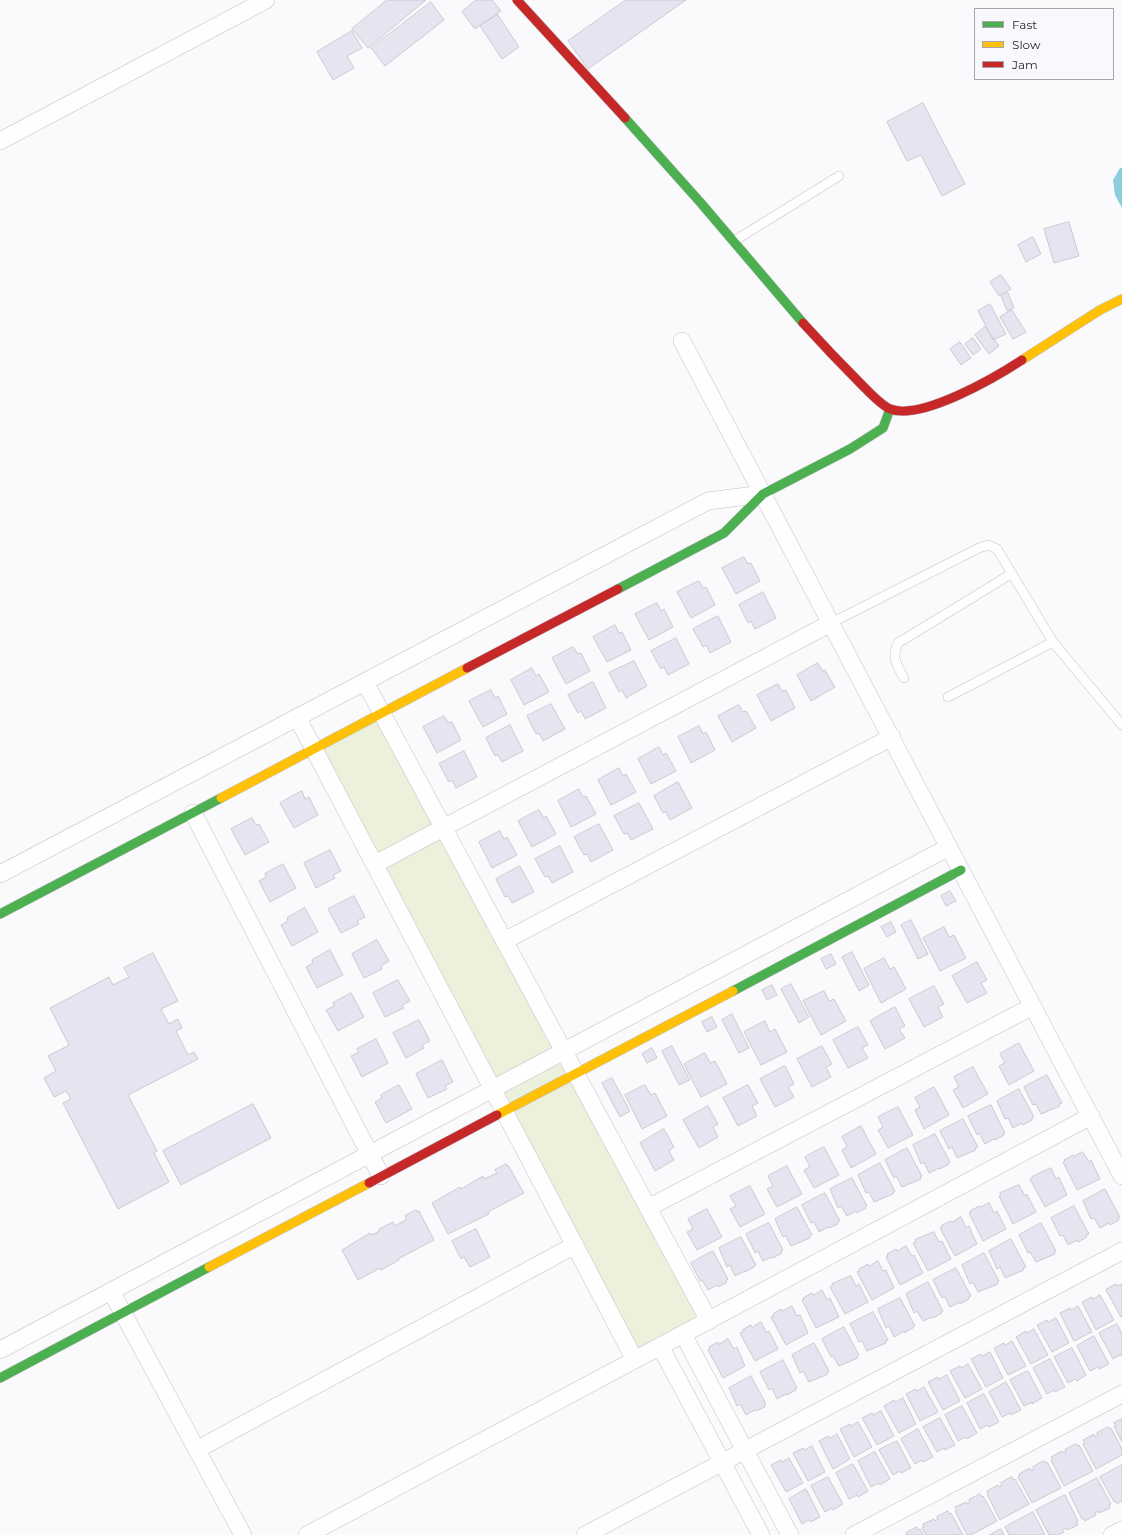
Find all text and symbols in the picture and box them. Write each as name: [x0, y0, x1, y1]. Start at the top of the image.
legend: [974, 8, 1114, 80]
text: Fast: [1012, 17, 1037, 32]
text: Slow: [1012, 37, 1041, 52]
text: Jam: [1012, 57, 1038, 72]

